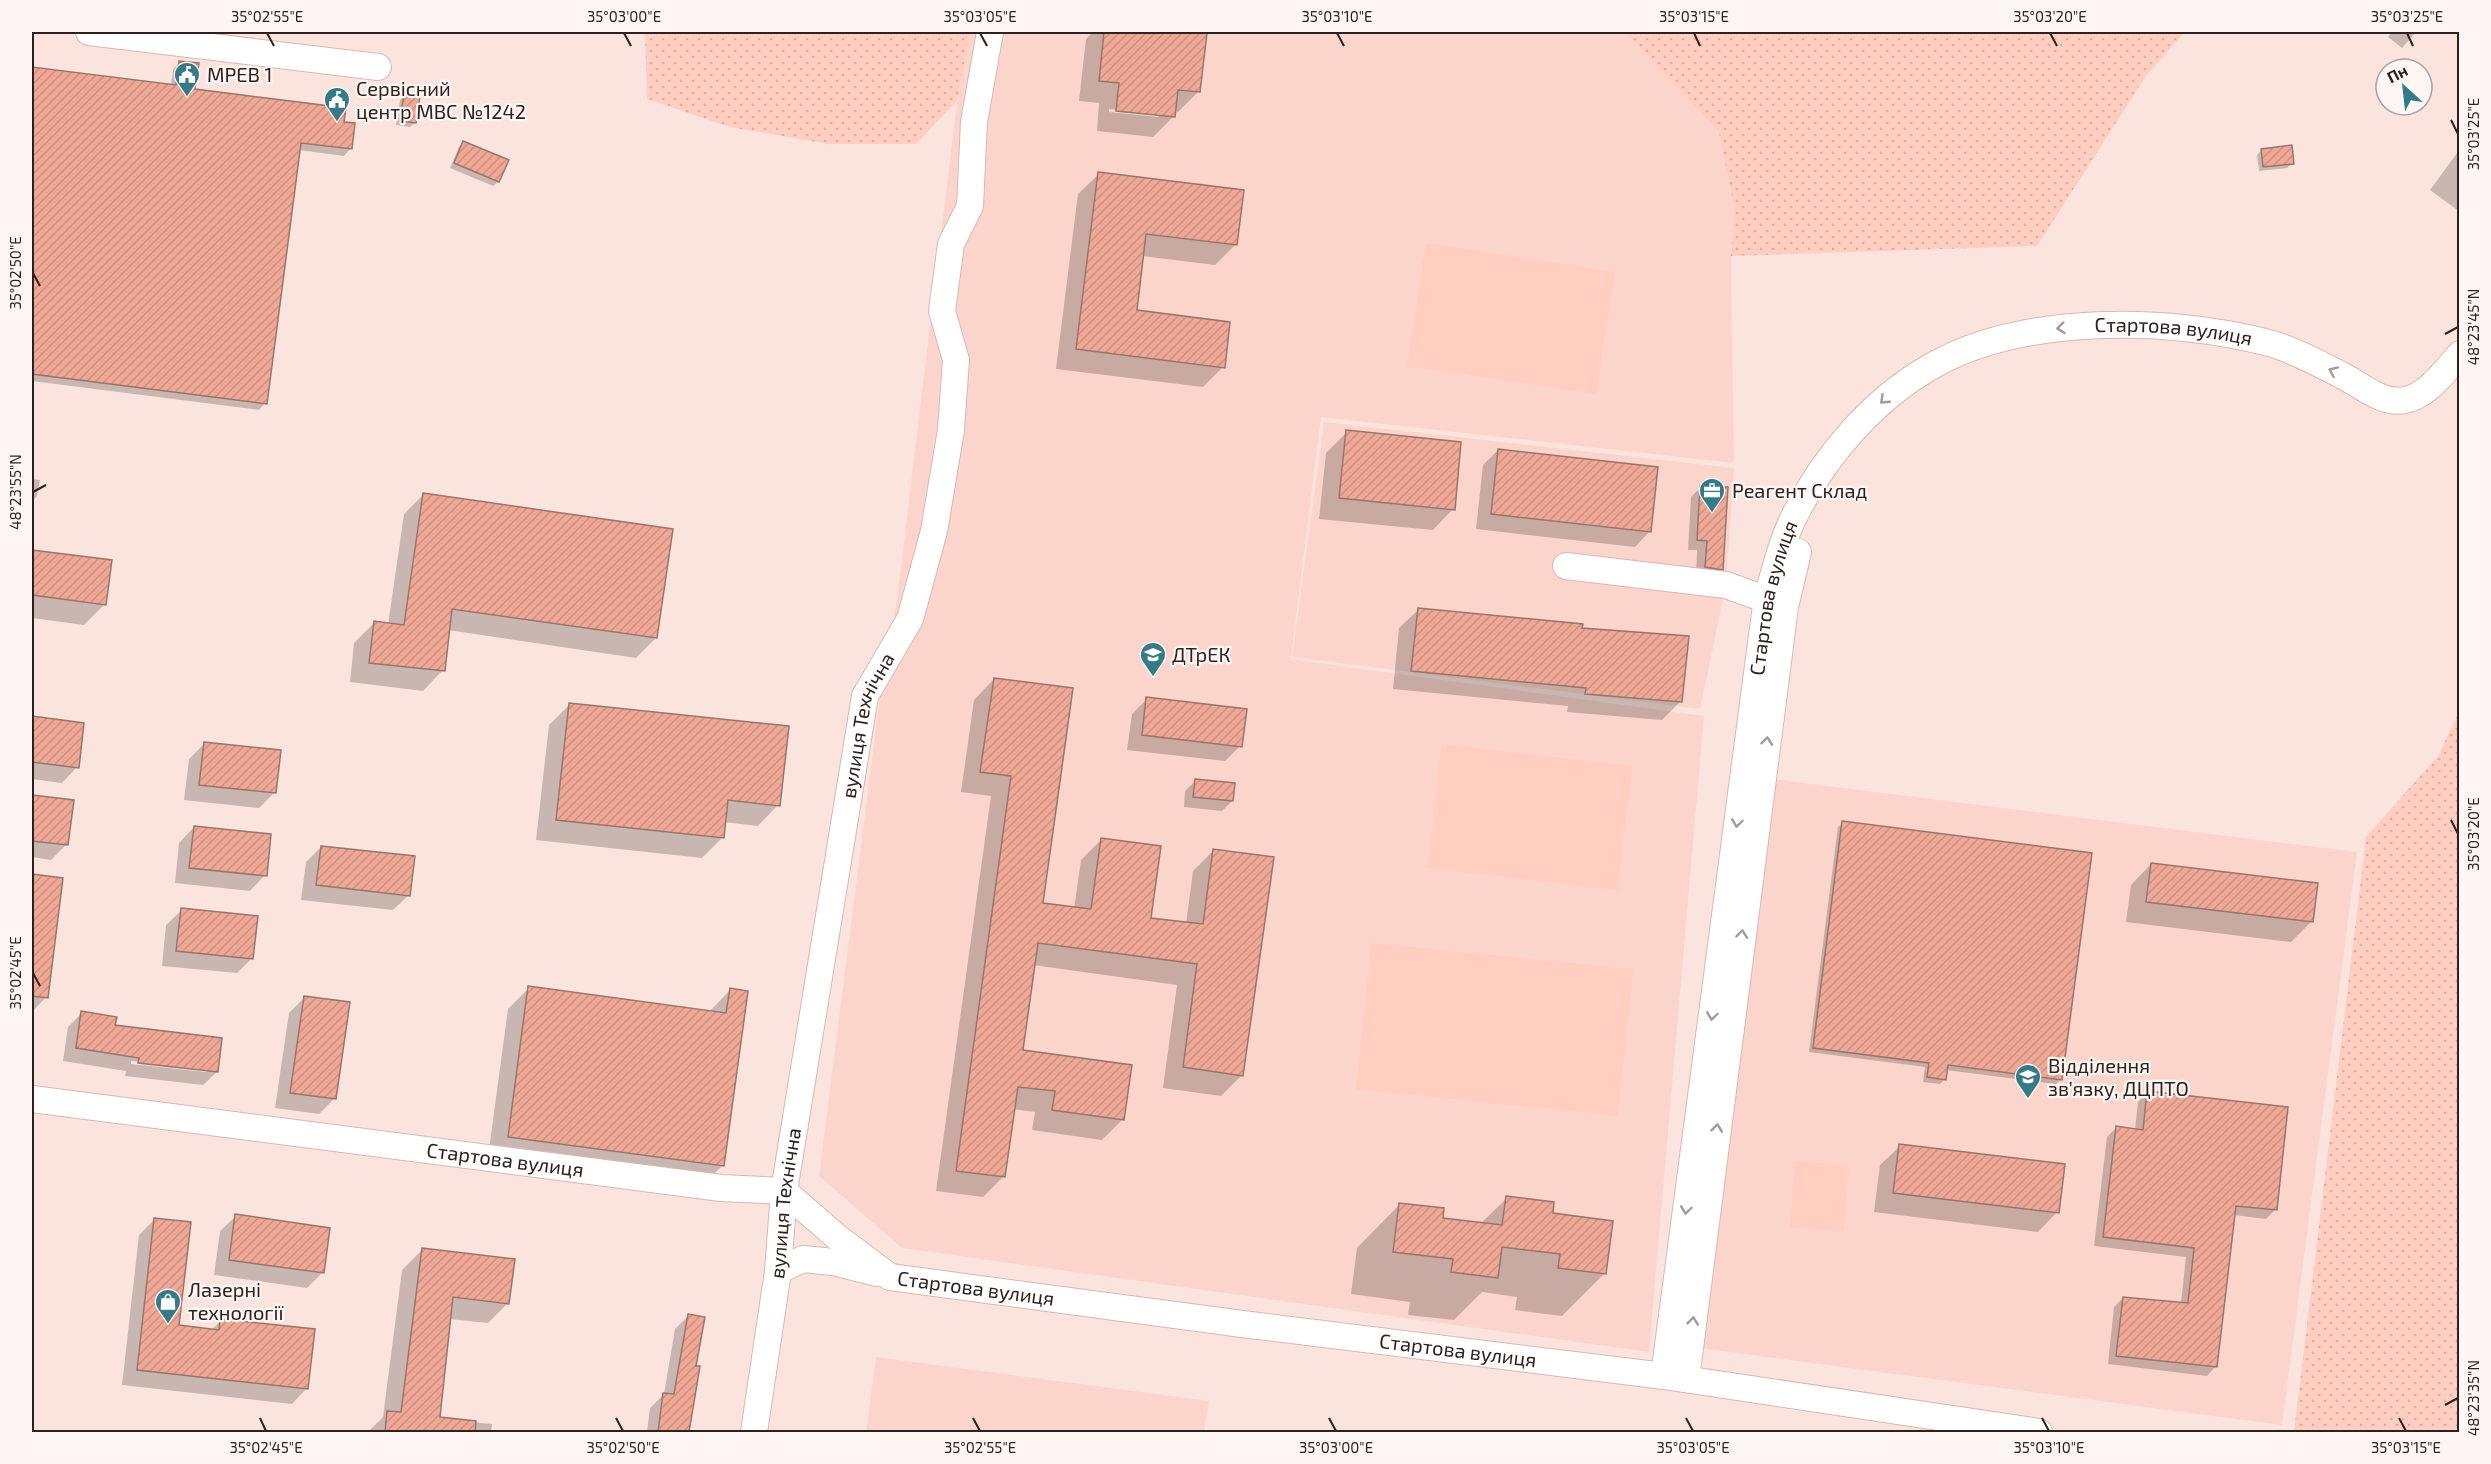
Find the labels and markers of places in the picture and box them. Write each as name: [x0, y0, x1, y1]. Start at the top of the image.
public building icon: МРЕВ 1: [172, 60, 202, 98]
place label: МРЕВ 1: [207, 62, 272, 86]
place label: Сервісний центр МВС №1242: [356, 76, 526, 123]
public building icon: Сервісний центр МВС №1242: [322, 85, 352, 123]
office icon: Реагент Склад: [1697, 476, 1727, 514]
place label: Реагент Склад: [1732, 478, 1867, 502]
school or university icon: ДТрЕК: [1138, 640, 1168, 678]
place label: ДТрЕК: [1172, 642, 1230, 666]
place label: Відділення зв’язку, ДЦПТО: [2048, 1053, 2189, 1101]
school or university icon: Відділення зв’язку, ДЦПТО: [2013, 1062, 2043, 1100]
place label: Лазерні технології: [188, 1277, 285, 1324]
shop icon: Лазерні технології: [153, 1287, 183, 1325]

